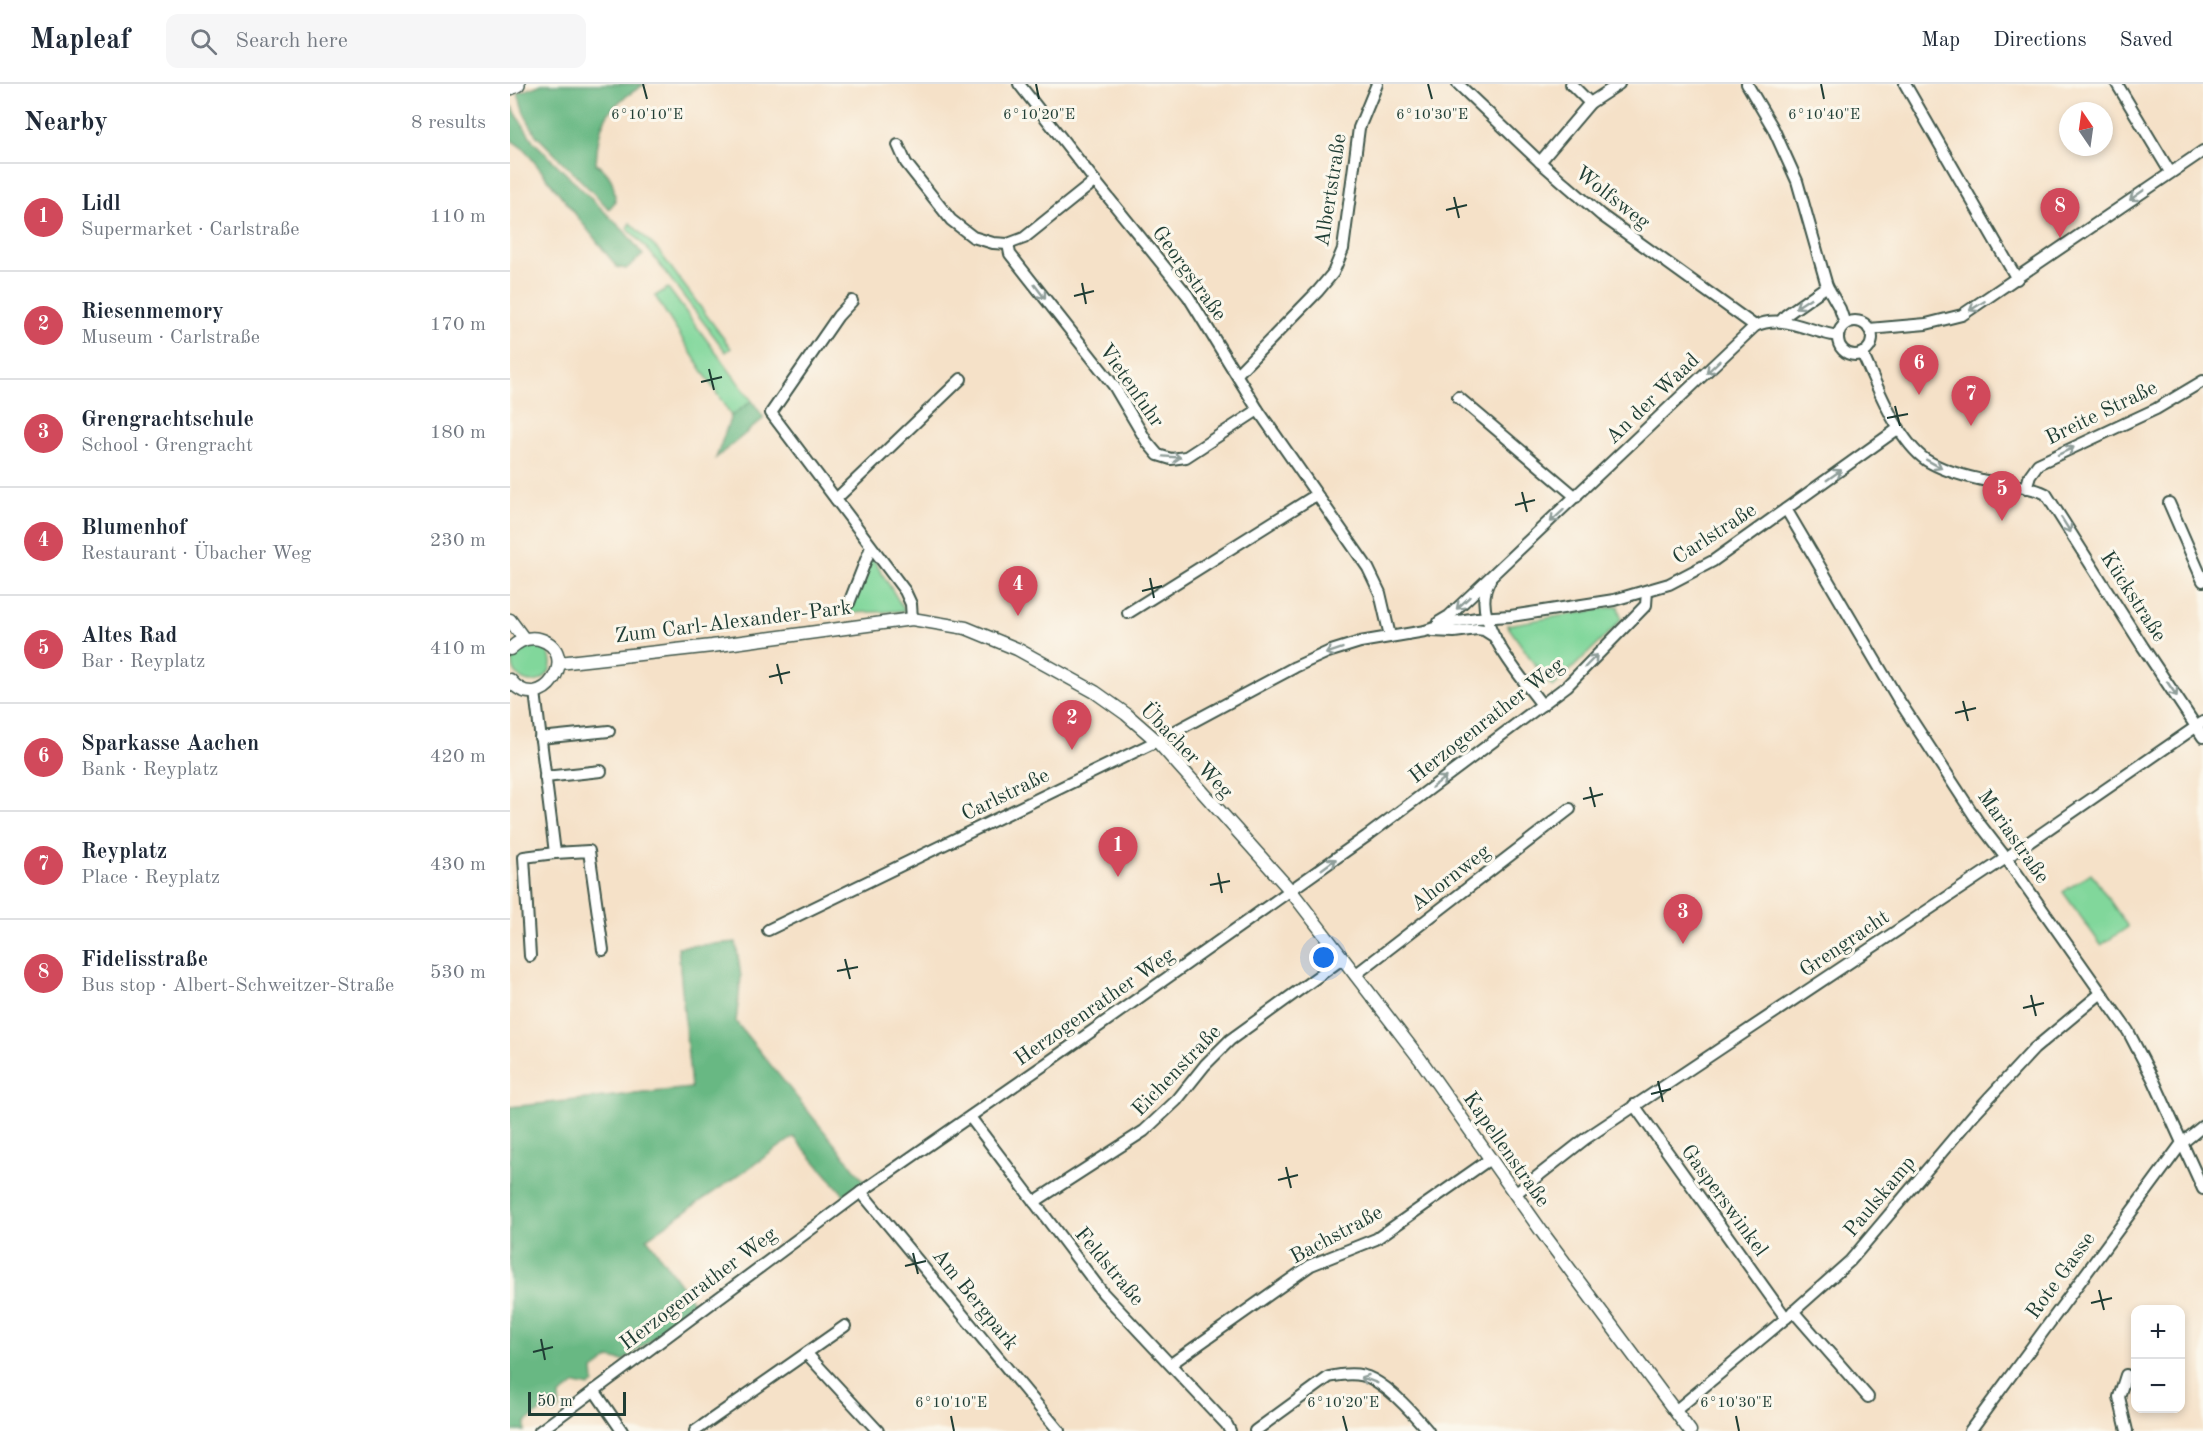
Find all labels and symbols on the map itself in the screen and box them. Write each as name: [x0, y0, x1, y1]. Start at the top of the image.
north arrow: [2059, 102, 2113, 156]
text: 6°10'10"E: [611, 108, 683, 123]
text: 6°10'20"E: [1003, 108, 1075, 123]
text: 6°10'30"E: [1396, 108, 1468, 123]
text: 6°10'40"E: [1788, 108, 1860, 123]
street label: Albertstraße: [1312, 132, 1351, 248]
street label: Wolfsweg: [1571, 163, 1654, 234]
pin: 8: [2040, 188, 2080, 238]
one-way arrow: [2129, 189, 2145, 201]
street label: Georgstraße: [1148, 223, 1230, 325]
one-way arrow: [1033, 284, 1046, 300]
one-way arrow: [1795, 297, 1812, 309]
one-way arrow: [1969, 301, 1986, 313]
street label: Vietenfuhr: [1094, 340, 1167, 432]
pin: 6: [1900, 346, 1938, 395]
street label: An der Waad: [1602, 350, 1704, 449]
one-way arrow: [1706, 360, 1721, 374]
pin: 7: [1952, 376, 1990, 426]
street label: Breite Straße: [2043, 377, 2161, 449]
one-way arrow: [2057, 444, 2075, 456]
one-way arrow: [1162, 451, 1181, 462]
one-way arrow: [1925, 458, 1942, 470]
one-way arrow: [1825, 469, 1842, 481]
pin: 5: [1982, 472, 2022, 521]
street label: Carlstraße: [1669, 500, 1760, 569]
one-way arrow: [1549, 508, 1564, 523]
one-way arrow: [2061, 516, 2073, 533]
street label: Kückstraße: [2096, 548, 2170, 646]
pin: 4: [998, 566, 1038, 616]
one-way arrow: [1455, 596, 1470, 610]
street label: Zum Carl-Alexander-Park: [614, 598, 853, 647]
one-way arrow: [1325, 646, 1343, 657]
one-way arrow: [1584, 653, 1599, 668]
street label: Herzogenrather Weg: [1406, 654, 1569, 788]
one-way arrow: [2165, 681, 2178, 698]
street label: Übacher Weg: [1135, 696, 1240, 803]
pin: 2: [1052, 700, 1092, 750]
street label: Carlstraße: [958, 765, 1053, 826]
one-way arrow: [1431, 776, 1447, 788]
street label: Mariastraße: [1973, 786, 2053, 887]
pin: 1: [1098, 828, 1138, 877]
street label: Ahornweg: [1407, 841, 1495, 915]
one-way arrow: [1321, 857, 1337, 870]
pin: 3: [1664, 894, 1702, 944]
street label: Grengracht: [1796, 907, 1893, 982]
your location: [1309, 943, 1338, 972]
street label: Herzogenrather Weg: [1011, 944, 1179, 1070]
street label: Eichenstraße: [1129, 1021, 1226, 1121]
street label: Kapellenstraße: [1458, 1088, 1553, 1211]
street label: Gasperswinkel: [1676, 1141, 1771, 1261]
street label: Paulskamp: [1840, 1152, 1920, 1241]
street label: Bachstraße: [1287, 1202, 1386, 1268]
street label: Herzogenrather Weg: [617, 1223, 782, 1355]
street label: Feldstraße: [1070, 1224, 1147, 1310]
street label: Rote Gasse: [2023, 1229, 2100, 1323]
street label: Am Bergpark: [928, 1245, 1022, 1355]
one-way arrow: [1360, 1373, 1378, 1384]
scale bar: [528, 1389, 626, 1416]
text: 6°10'10"E: [915, 1396, 987, 1411]
text: 6°10'20"E: [1307, 1396, 1379, 1411]
text: 6°10'30"E: [1700, 1396, 1772, 1411]

